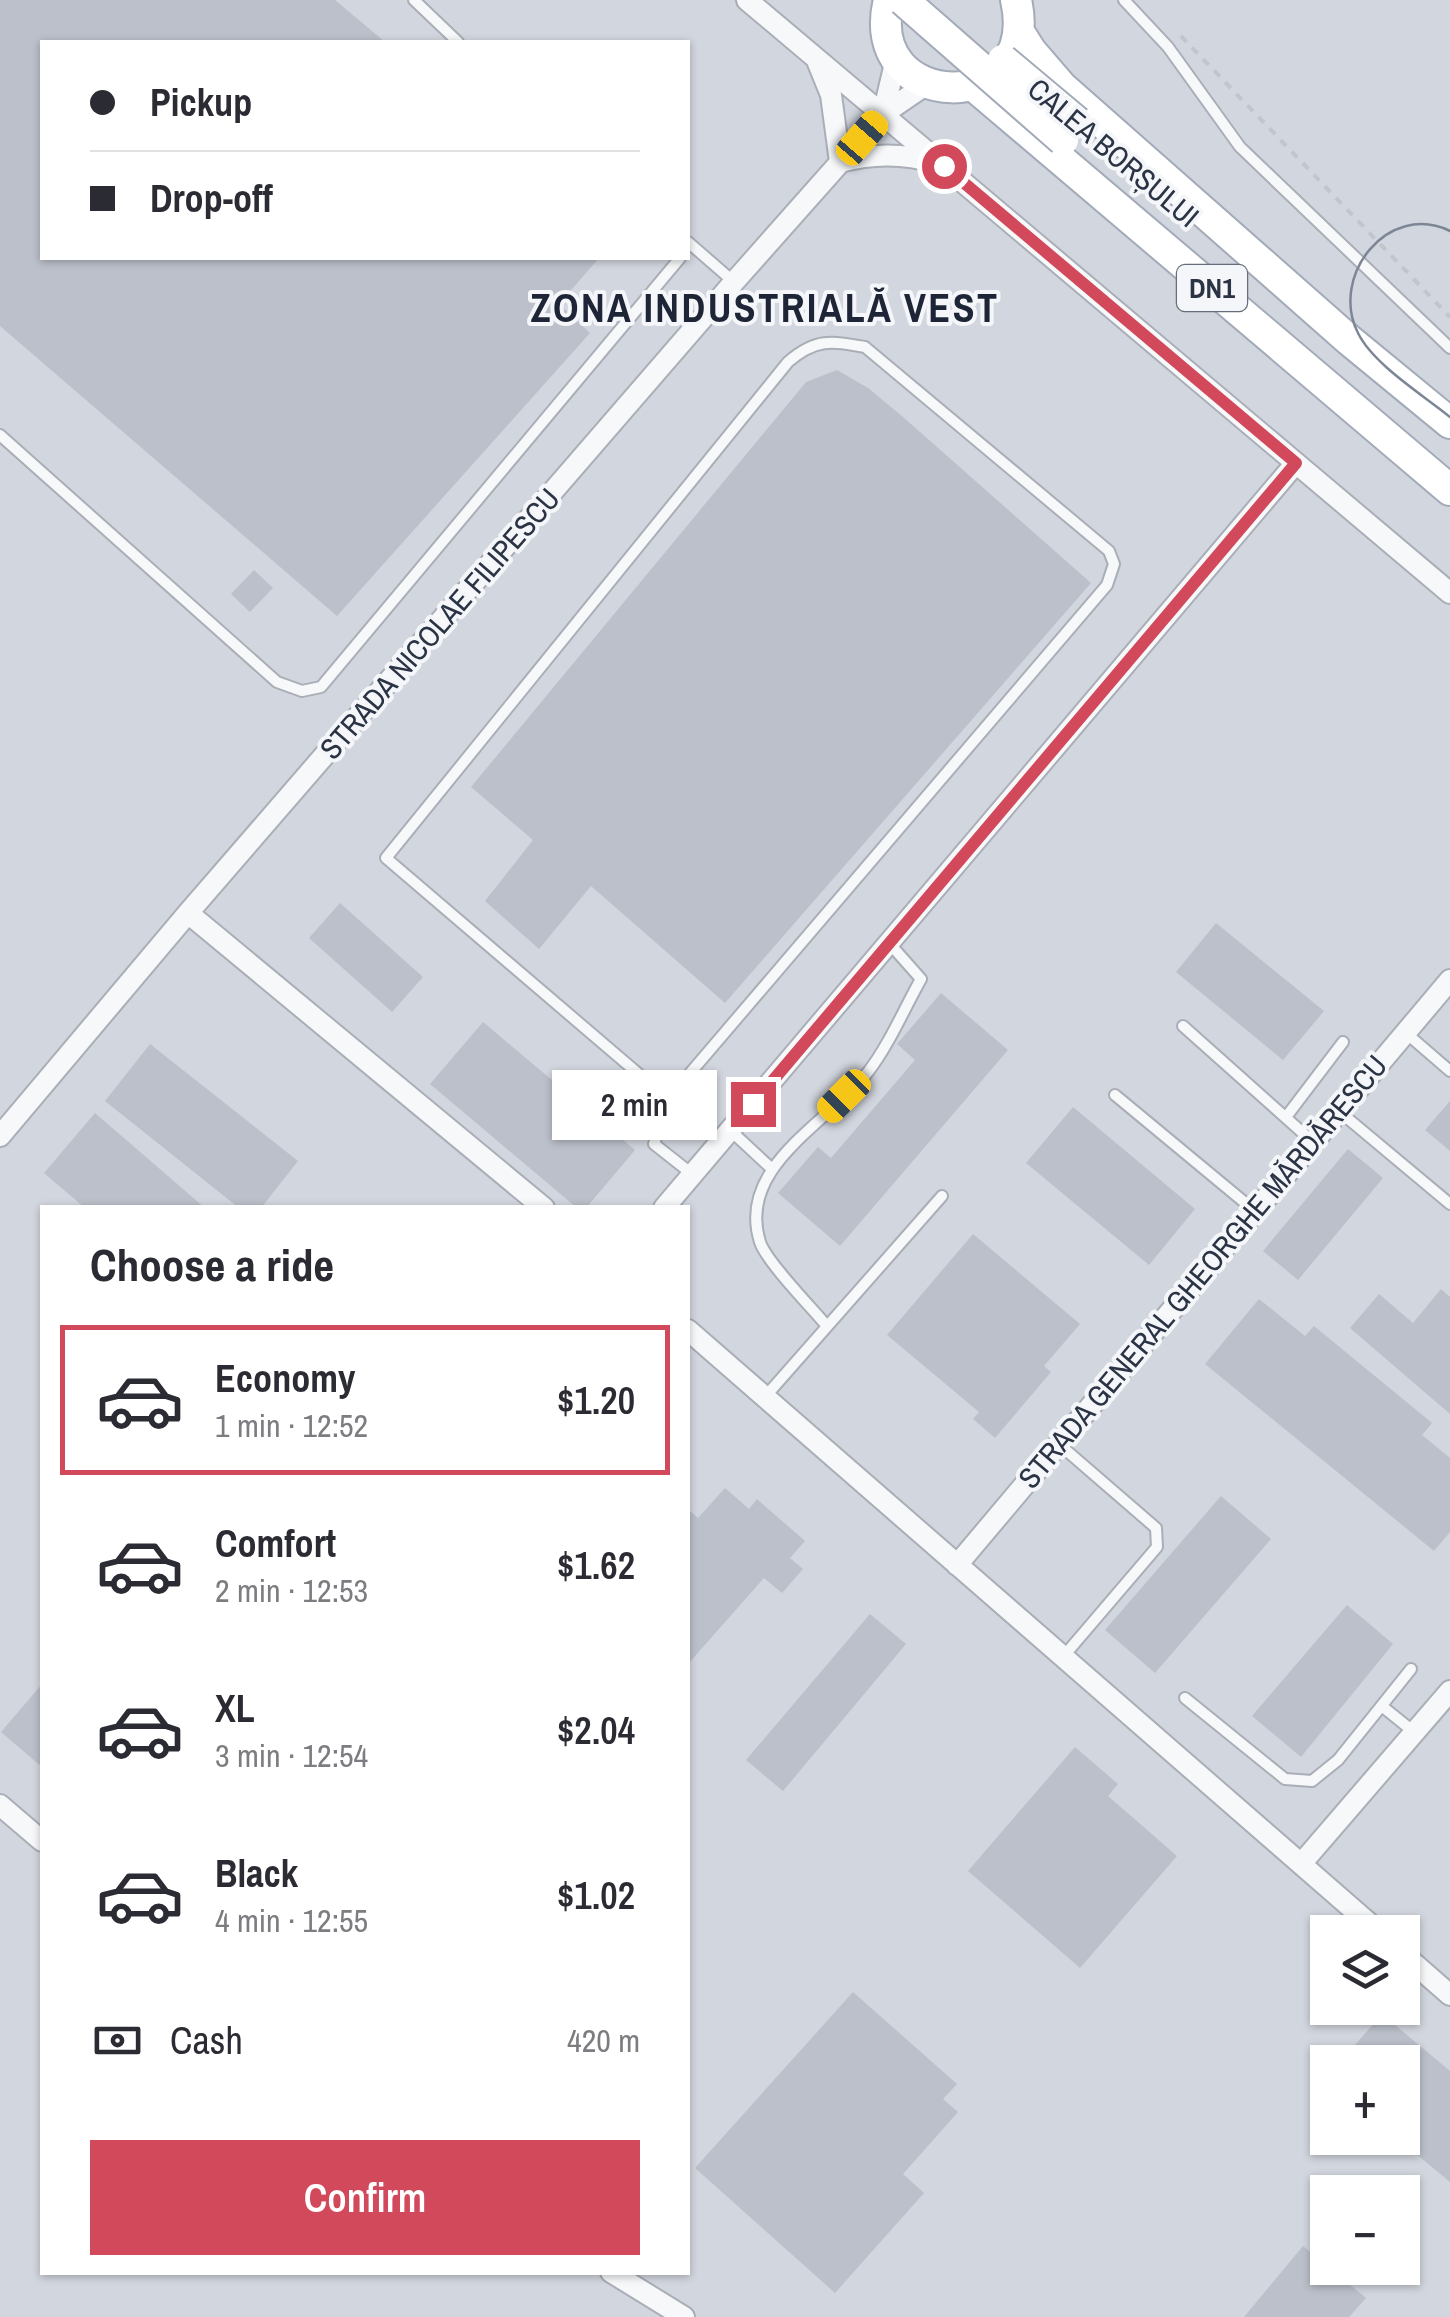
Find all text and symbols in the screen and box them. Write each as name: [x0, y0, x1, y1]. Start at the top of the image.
street label: CALEA BORȘULUI: [1020, 69, 1208, 236]
text: Pickup: [150, 77, 252, 128]
car: [831, 106, 893, 170]
route start: [922, 144, 967, 189]
text: Drop-off: [150, 173, 273, 224]
road number: DN1: [1177, 265, 1247, 311]
district label: ZONA INDUSTRIALĂ VEST: [530, 281, 1000, 334]
street label: STRADA NICOLAE FILIPESCU: [310, 479, 568, 768]
street label: STRADA GENERAL GHEORGHE MĂRDĂRESCU: [1009, 1046, 1396, 1496]
car: [812, 1064, 876, 1128]
callout: 2 min: [553, 1069, 718, 1139]
route end: [731, 1082, 776, 1127]
text: 2 min: [601, 1083, 668, 1126]
text: Choose a ride: [90, 1234, 334, 1295]
text: Economy: [215, 1353, 355, 1404]
icon: car: [95, 1355, 185, 1445]
text: $1.20: [557, 1375, 635, 1426]
text: 1 min · 12:52: [215, 1404, 368, 1447]
text: Comfort: [215, 1518, 336, 1569]
icon: car: [95, 1520, 185, 1610]
text: $1.62: [557, 1540, 635, 1591]
text: 2 min · 12:53: [215, 1569, 368, 1612]
text: XL: [215, 1683, 255, 1734]
icon: car: [95, 1685, 185, 1775]
text: $2.04: [557, 1705, 635, 1756]
text: 3 min · 12:54: [215, 1734, 368, 1777]
text: Black: [215, 1848, 298, 1899]
icon: car: [95, 1850, 185, 1940]
text: $1.02: [557, 1870, 635, 1921]
text: 4 min · 12:55: [215, 1899, 368, 1942]
map controls: [1310, 1915, 1420, 2285]
button: layers: [1310, 1915, 1420, 2025]
icon: cash: [90, 2013, 145, 2068]
text: Cash: [170, 2015, 243, 2066]
text: 420 m: [567, 2019, 640, 2062]
button: +: [1310, 2045, 1420, 2155]
button: Confirm: [90, 2140, 640, 2255]
button: −: [1310, 2175, 1420, 2285]

